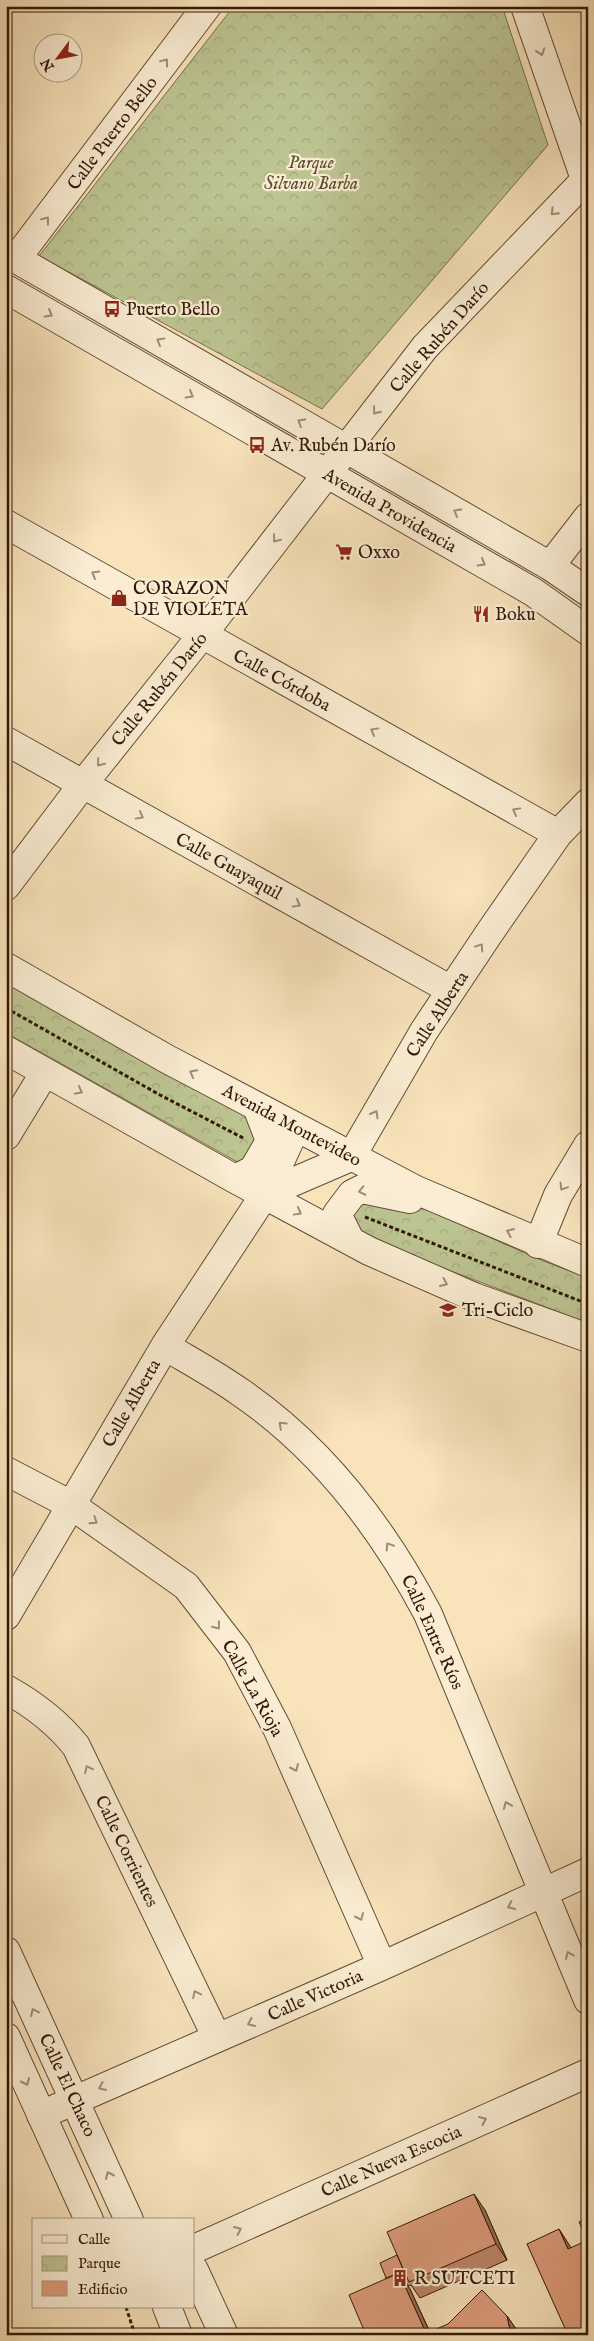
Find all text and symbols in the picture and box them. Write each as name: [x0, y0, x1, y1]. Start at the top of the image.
north arrow: [32, 32, 82, 82]
one-way arrow: [535, 47, 545, 56]
text: N: [37, 54, 59, 75]
one-way arrow: [159, 59, 167, 68]
street label: Calle Puerto Bello: [63, 72, 164, 195]
park label: Parque Silvano Barba: [264, 152, 358, 196]
one-way arrow: [551, 206, 560, 215]
one-way arrow: [40, 216, 49, 226]
street label: Calle Rubén Darío: [385, 277, 495, 398]
bus stop icon: Puerto Bello: [102, 299, 122, 319]
place label: Puerto Bello: [126, 299, 220, 322]
one-way arrow: [43, 307, 52, 317]
one-way arrow: [156, 338, 165, 348]
one-way arrow: [184, 388, 193, 398]
one-way arrow: [373, 405, 381, 414]
one-way arrow: [297, 419, 306, 429]
bus stop icon: Av. Rubén Darío: [247, 435, 267, 455]
place label: Av. Rubén Darío: [270, 435, 396, 458]
street label: Avenida Providencia: [317, 463, 460, 559]
one-way arrow: [453, 508, 462, 518]
one-way arrow: [274, 533, 282, 542]
supermarket icon: Oxxo: [334, 542, 354, 562]
place label: Oxxo: [358, 542, 400, 565]
one-way arrow: [477, 556, 486, 566]
one-way arrow: [91, 571, 100, 581]
place label: CORAZON DE VIOLETA: [133, 578, 249, 622]
shop icon: CORAZON DE VIOLETA: [109, 588, 129, 608]
restaurant icon: Boku: [471, 604, 491, 624]
place label: Boku: [495, 604, 536, 627]
street label: Calle Rubén Darío: [107, 628, 213, 752]
street label: Calle Córdoba: [228, 645, 334, 718]
one-way arrow: [370, 728, 379, 738]
one-way arrow: [97, 757, 105, 766]
one-way arrow: [512, 807, 521, 817]
one-way arrow: [135, 810, 144, 820]
street label: Calle Guayaquil: [171, 829, 286, 906]
one-way arrow: [292, 898, 301, 908]
one-way arrow: [474, 944, 483, 953]
street label: Calle Alberta: [402, 967, 475, 1062]
one-way arrow: [189, 1069, 198, 1079]
street label: Avenida Montevideo: [217, 1079, 365, 1173]
one-way arrow: [74, 1085, 83, 1095]
one-way arrow: [368, 1111, 378, 1120]
one-way arrow: [559, 1182, 569, 1191]
one-way arrow: [357, 1186, 366, 1196]
one-way arrow: [293, 1206, 302, 1216]
one-way arrow: [506, 1227, 515, 1238]
one-way arrow: [439, 1277, 448, 1288]
school or university icon: Tri-Ciclo: [438, 1300, 458, 1320]
place label: Tri-Ciclo: [462, 1300, 534, 1323]
street label: Calle Alberta: [98, 1355, 167, 1452]
one-way arrow: [278, 1422, 287, 1431]
one-way arrow: [88, 1515, 98, 1524]
one-way arrow: [386, 1542, 395, 1552]
street label: Calle Entre Ríos: [395, 1572, 468, 1694]
one-way arrow: [211, 1620, 219, 1629]
street label: Calle La Rioja: [216, 1636, 288, 1741]
one-way arrow: [288, 1763, 299, 1772]
one-way arrow: [84, 1765, 94, 1774]
street label: Calle Corrientes: [89, 1792, 163, 1911]
one-way arrow: [503, 1801, 513, 1810]
one-way arrow: [507, 1900, 516, 1911]
one-way arrow: [353, 1912, 364, 1921]
one-way arrow: [565, 1951, 575, 1960]
street label: Calle Victoria: [264, 1965, 367, 2028]
one-way arrow: [192, 1990, 202, 1999]
one-way arrow: [30, 2008, 41, 2017]
one-way arrow: [247, 2016, 256, 2027]
street label: Calle El Chaco: [33, 2030, 101, 2141]
one-way arrow: [20, 2077, 31, 2086]
one-way arrow: [98, 2081, 107, 2092]
one-way arrow: [478, 2116, 487, 2127]
street label: Calle Nueva Escocia: [318, 2121, 466, 2204]
one-way arrow: [105, 2171, 115, 2180]
legend: [32, 2218, 195, 2308]
one-way arrow: [233, 2225, 242, 2236]
text: Calle: [78, 2230, 110, 2249]
text: Parque: [78, 2254, 121, 2273]
building icon: R SUTCETI: [390, 2268, 410, 2288]
place label: R SUTCETI: [414, 2268, 516, 2291]
text: Edificio: [78, 2280, 128, 2299]

